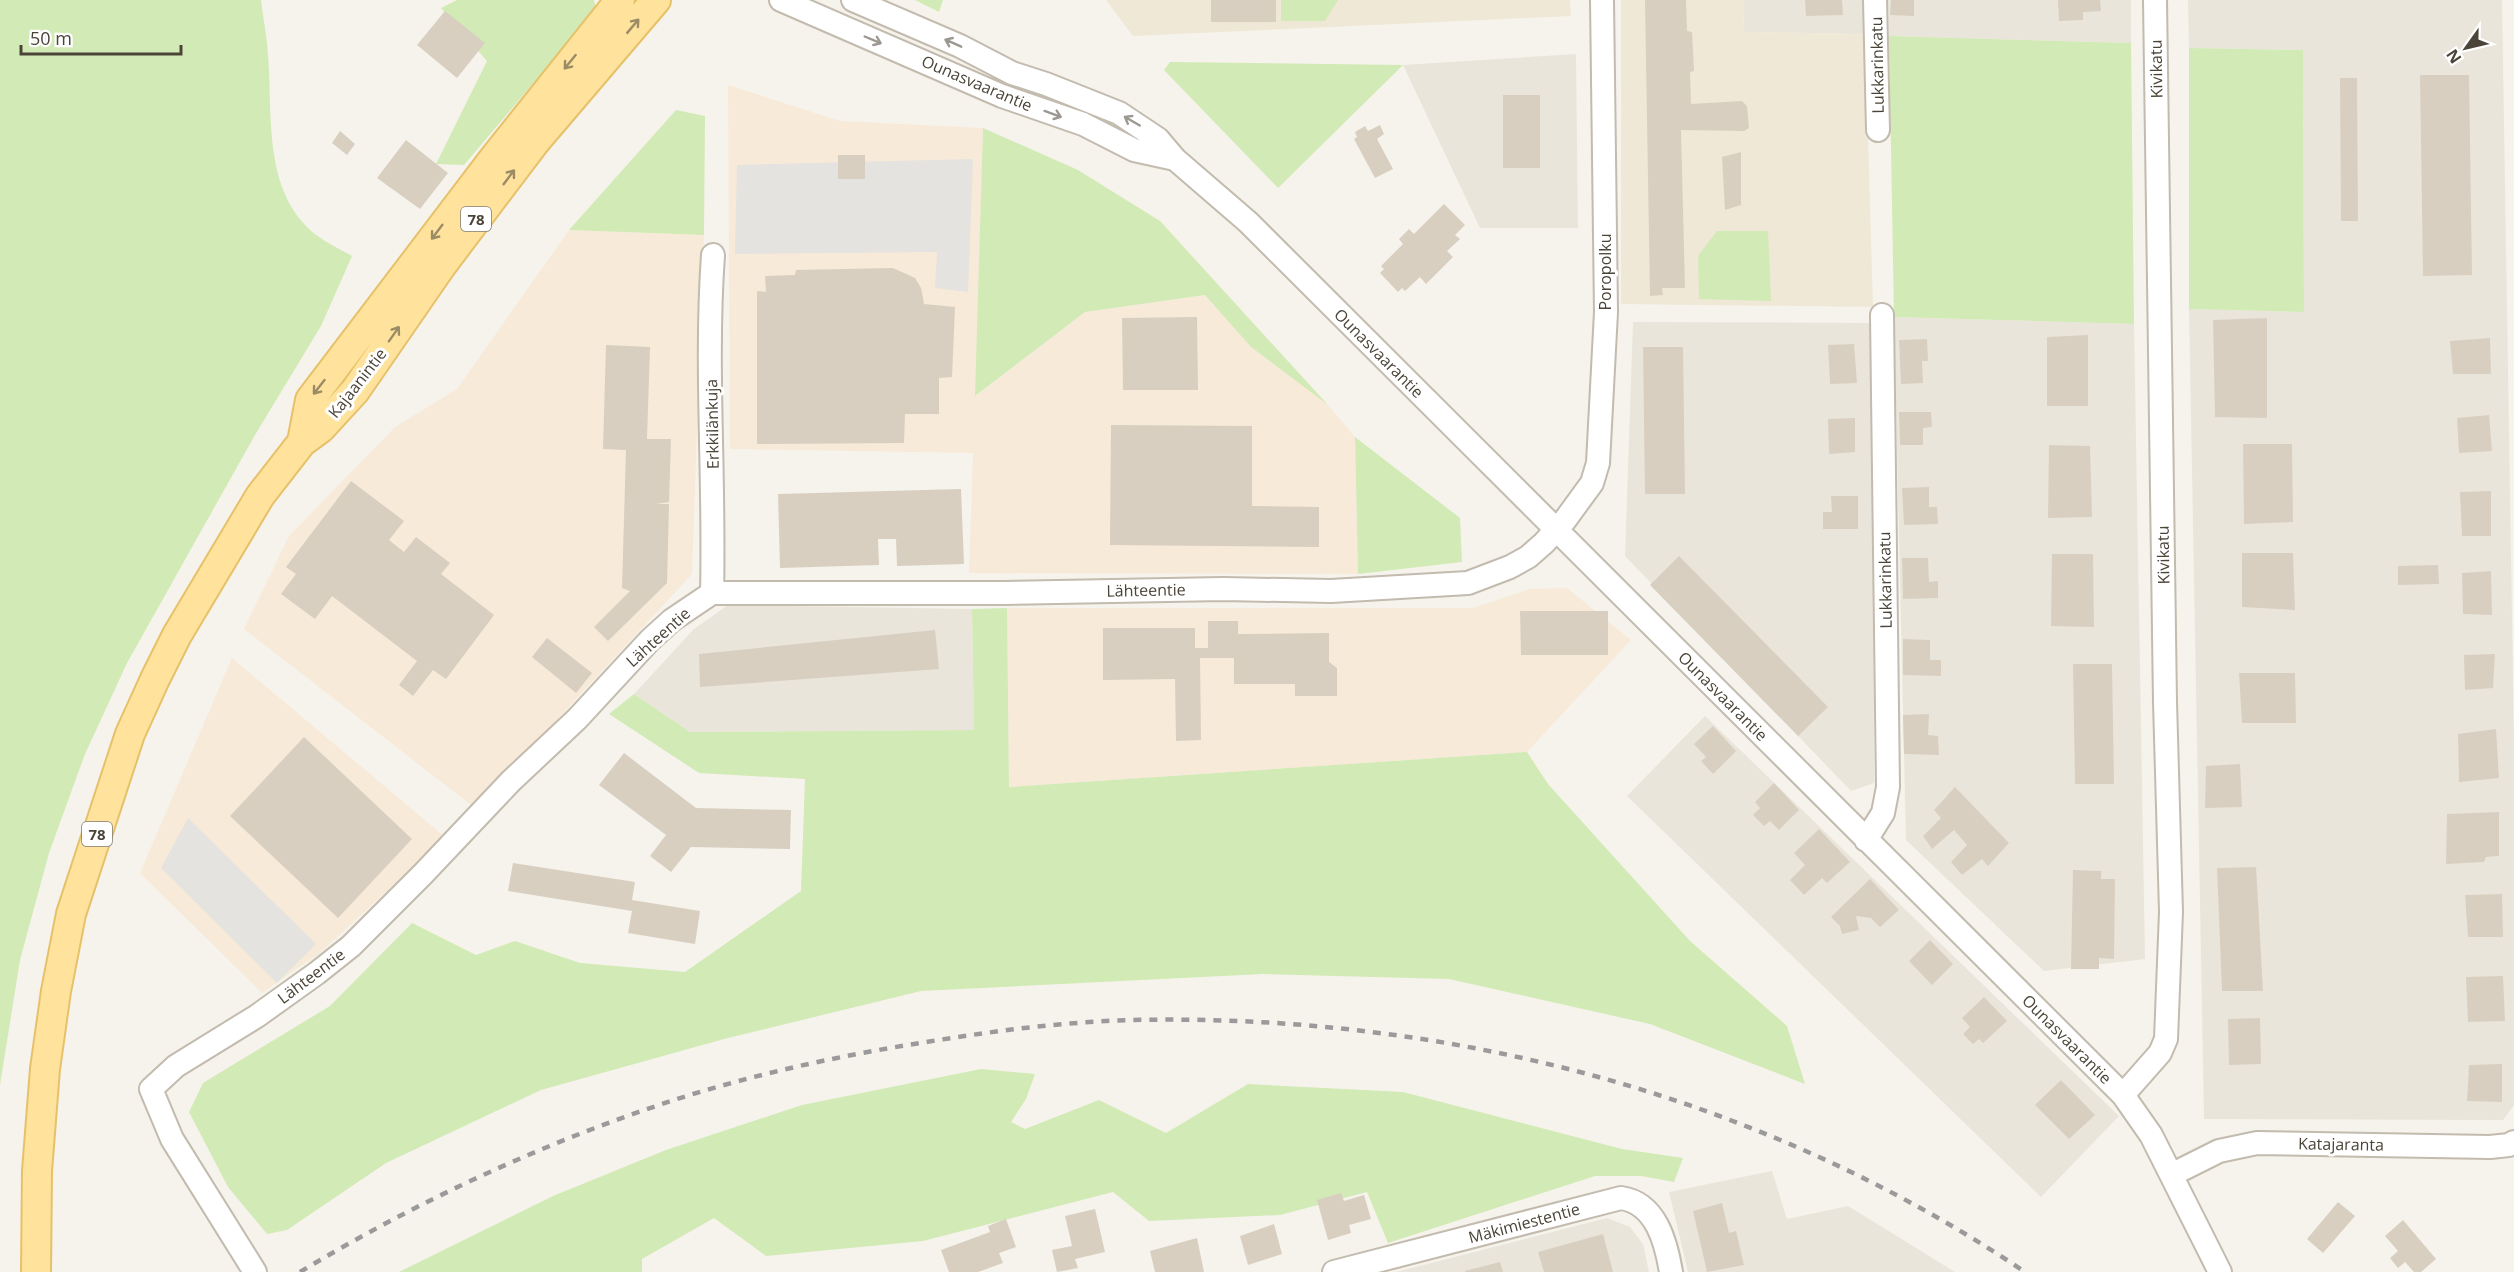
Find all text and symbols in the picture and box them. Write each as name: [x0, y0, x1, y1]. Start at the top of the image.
street label: Lukkarinkatu: [1865, 16, 1889, 114]
scale bar: [21, 18, 182, 56]
north arrow: [2436, 18, 2496, 78]
one-way arrow: [626, 19, 640, 34]
text: 50 m: [30, 26, 72, 50]
one-way arrow: [864, 34, 882, 46]
one-way arrow: [944, 37, 962, 49]
street label: Kivikatu: [2144, 39, 2168, 99]
text: N: [2441, 45, 2466, 68]
street label: Ounasvaarantie: [918, 50, 1036, 116]
one-way arrow: [563, 53, 576, 69]
one-way arrow: [1043, 109, 1062, 120]
one-way arrow: [1123, 114, 1140, 126]
one-way arrow: [502, 169, 515, 185]
road number: 78: [461, 207, 491, 231]
one-way arrow: [431, 224, 444, 240]
street label: Poropolku: [1594, 233, 1616, 311]
street label: Ounasvaarantie: [1329, 303, 1429, 403]
one-way arrow: [388, 326, 400, 343]
street label: Kajaanintie: [323, 344, 391, 422]
one-way arrow: [313, 379, 326, 395]
street label: Erkkilänkuja: [700, 379, 724, 469]
street label: Kivikatu: [2151, 525, 2175, 585]
street label: Lukkarinkatu: [1873, 531, 1897, 629]
street label: Lähteentie: [1106, 578, 1186, 602]
street label: Lähteentie: [621, 602, 695, 672]
street label: Ounasvaarantie: [1673, 646, 1773, 746]
road number: 78: [82, 822, 112, 846]
street label: Lähteentie: [273, 943, 349, 1009]
street label: Ounasvaarantie: [2017, 989, 2117, 1089]
street label: Katajaranta: [2298, 1132, 2384, 1156]
street label: Mäkimiestentie: [1466, 1198, 1582, 1248]

